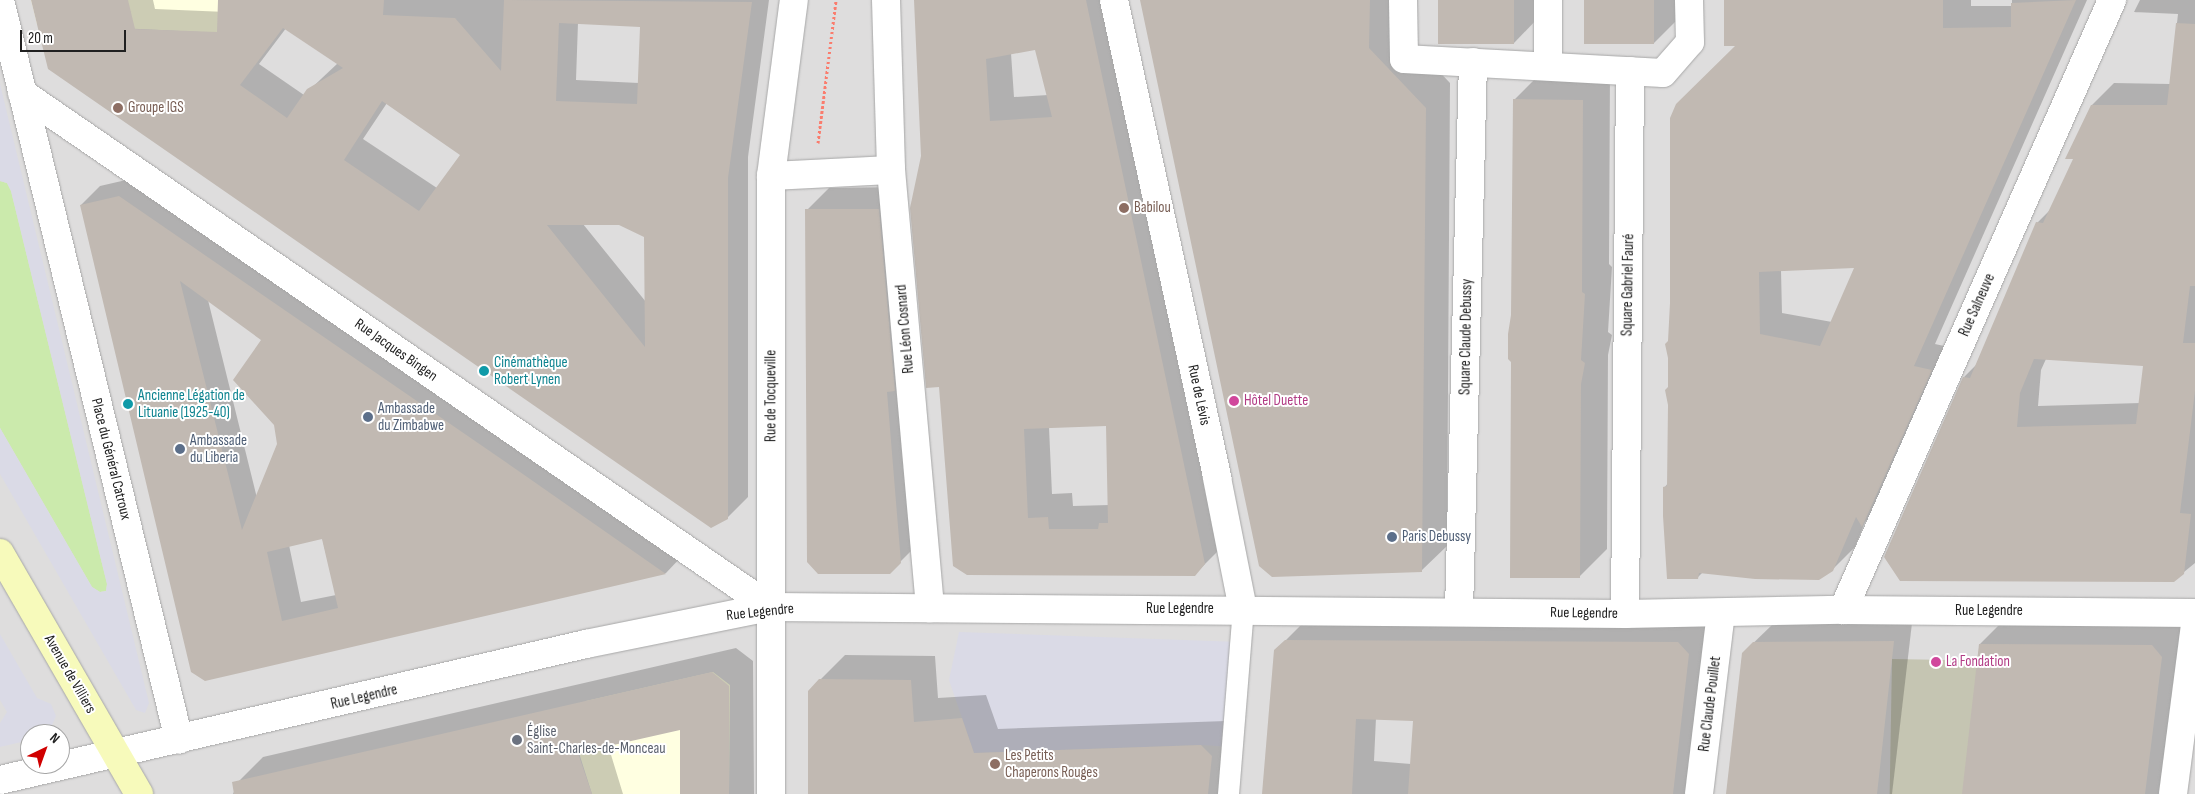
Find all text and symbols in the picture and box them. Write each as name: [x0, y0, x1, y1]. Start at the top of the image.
scale bar: [22, 20, 129, 52]
text: 20 m: [28, 29, 53, 48]
place label: Groupe IGS: [128, 99, 184, 117]
marker: Groupe IGS: [112, 102, 124, 114]
place label: Babilou: [1134, 199, 1171, 217]
marker: Babilou: [1118, 202, 1130, 214]
street label: Square Gabriel Fauré: [1618, 234, 1638, 336]
street label: Rue Salneuve: [1955, 271, 1999, 339]
street label: Square Claude Debussy: [1456, 279, 1476, 395]
street label: Rue Léon Cosnard: [892, 284, 918, 374]
street label: Rue Jacques Bingen: [351, 315, 441, 385]
street label: Rue de Tocqueville: [762, 350, 780, 442]
place label: Cinémathèque Robert Lynen: [494, 353, 567, 388]
street label: Rue de Lévis: [1184, 363, 1214, 427]
marker: Cinémathèque Robert Lynen: [478, 365, 490, 377]
place label: Ancienne Légation de Lituanie (1925-40): [138, 386, 245, 421]
place label: Hôtel Duette: [1244, 392, 1308, 410]
marker: Hôtel Duette: [1228, 395, 1240, 407]
street label: Place du Général Catroux: [87, 396, 135, 522]
marker: Ancienne Légation de Lituanie (1925-40): [122, 398, 134, 410]
place label: Ambassade du Zimbabwe: [378, 399, 444, 434]
marker: Ambassade du Zimbabwe: [362, 411, 374, 423]
place label: Ambassade du Liberia: [190, 431, 247, 466]
marker: Ambassade du Liberia: [174, 443, 186, 455]
place label: Paris Debussy: [1402, 528, 1471, 546]
marker: Paris Debussy: [1386, 531, 1398, 543]
street label: Rue Legendre: [725, 600, 795, 624]
street label: Rue Legendre: [1146, 600, 1214, 618]
street label: Rue Legendre: [1955, 602, 2023, 620]
street label: Rue Legendre: [1550, 603, 1618, 623]
street label: Avenue de Villiers: [40, 632, 100, 716]
place label: La Fondation: [1946, 653, 2010, 671]
street label: Rue Claude Pouillet: [1695, 655, 1725, 753]
marker: La Fondation: [1930, 656, 1942, 668]
street label: Rue Legendre: [329, 681, 399, 713]
place label: Église Saint-Charles-de-Monceau: [527, 722, 665, 757]
north arrow: [20, 724, 70, 774]
text: N: [46, 729, 63, 747]
marker: Église Saint-Charles-de-Monceau: [511, 734, 523, 746]
place label: Les Petits Chaperons Rouges: [1005, 746, 1098, 781]
marker: Les Petits Chaperons Rouges: [989, 758, 1001, 770]

